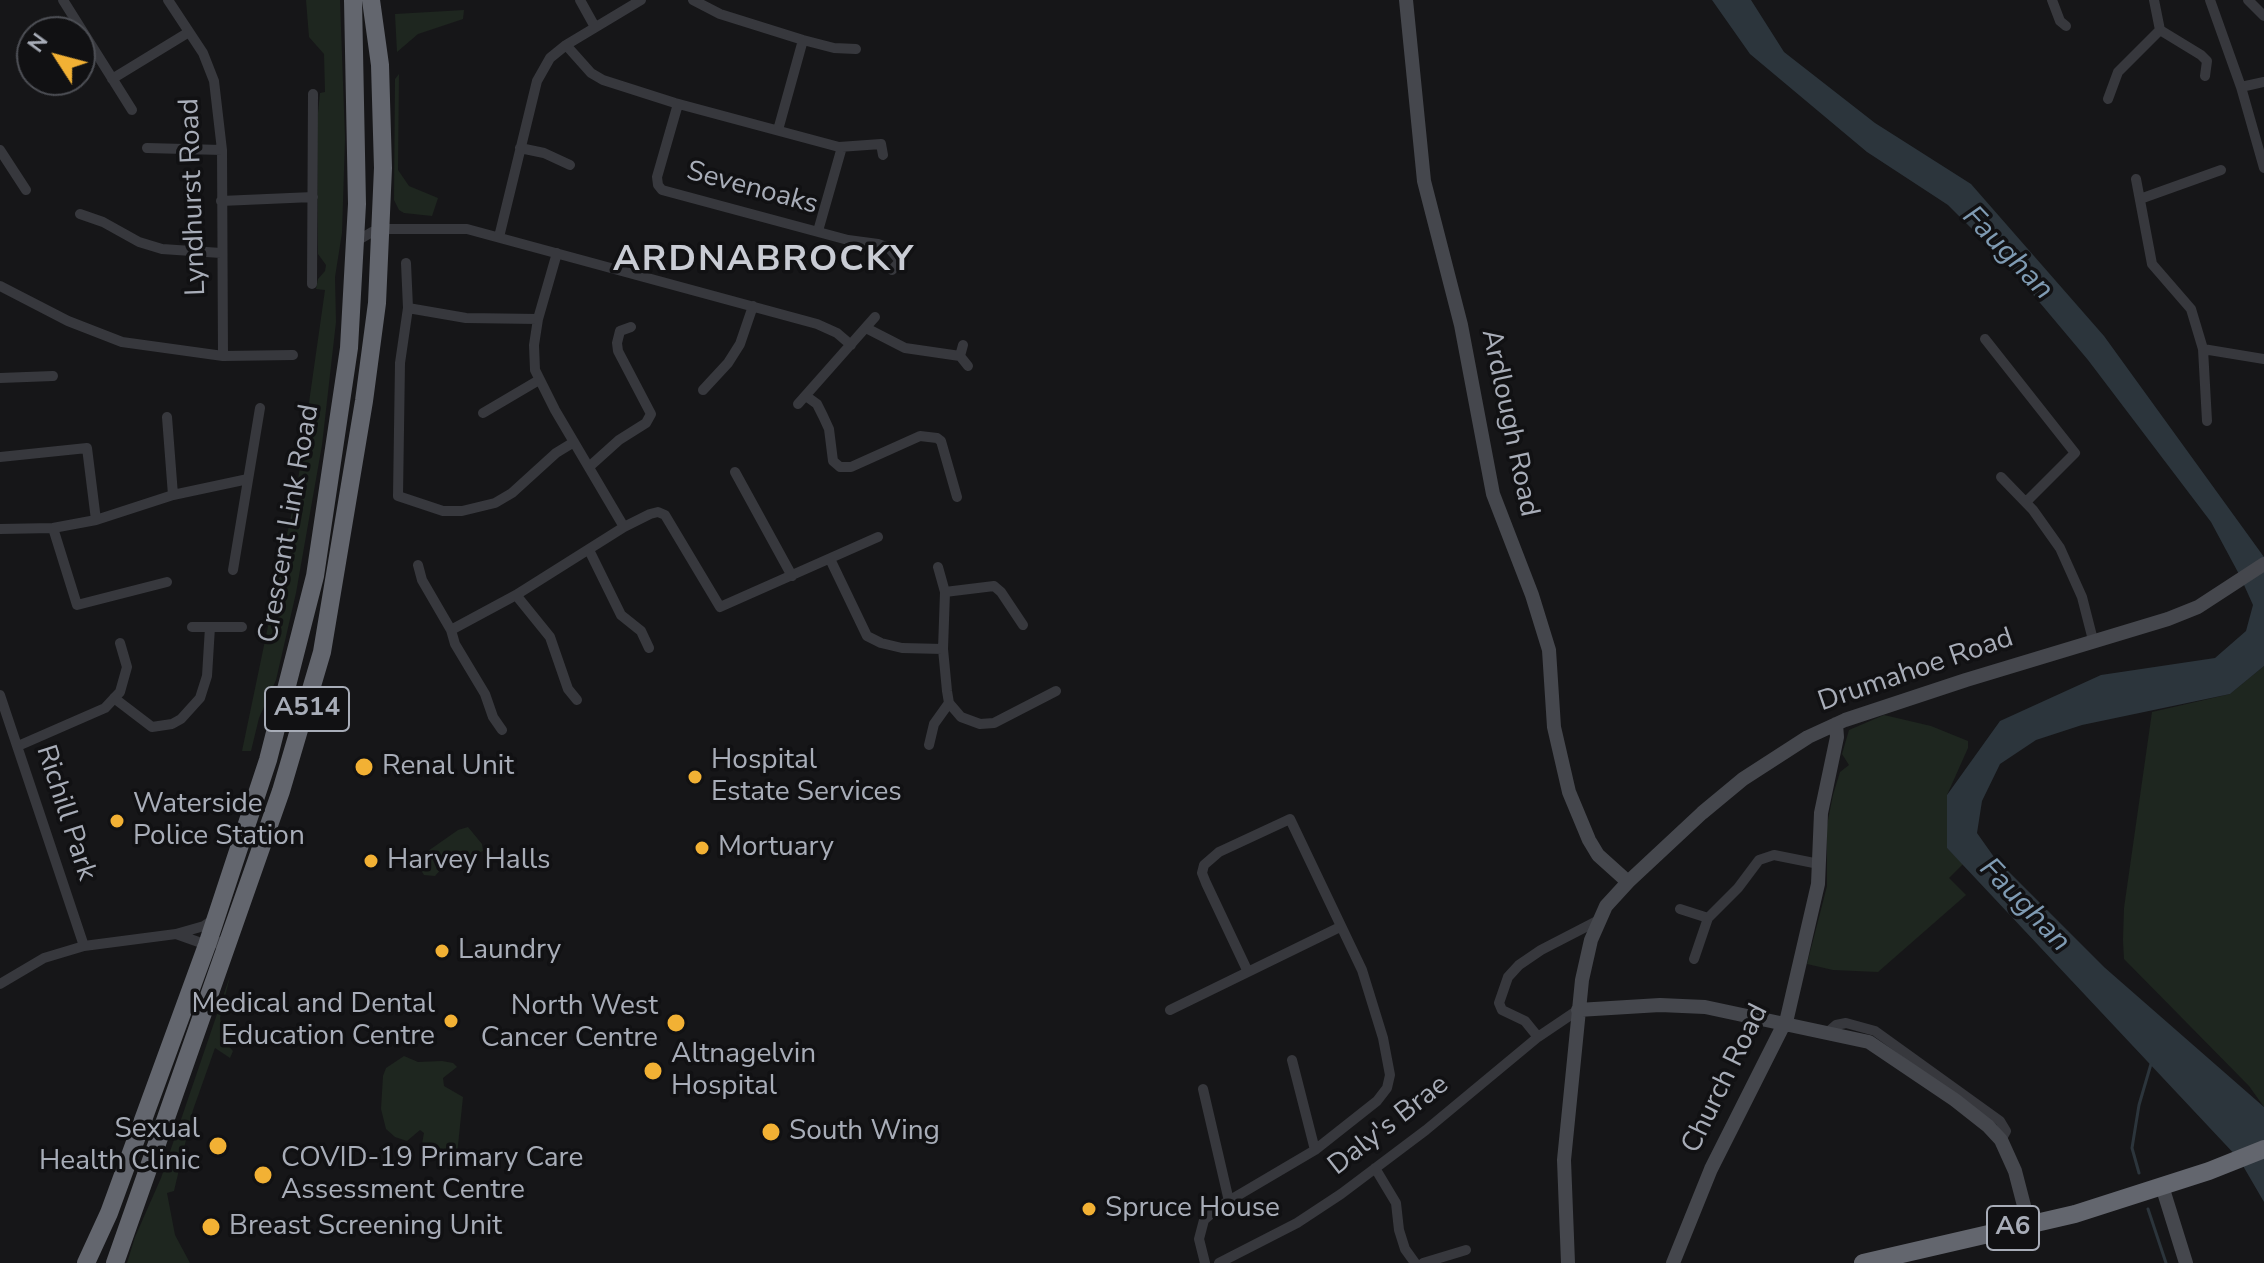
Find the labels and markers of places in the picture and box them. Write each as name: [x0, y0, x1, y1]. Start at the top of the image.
place label: Hospital Estate Services: [711, 744, 902, 810]
place label: Renal Unit: [382, 750, 514, 784]
marker: Renal Unit: [353, 756, 375, 778]
marker: Hospital Estate Services: [686, 768, 704, 786]
place label: Waterside Police Station: [133, 788, 305, 854]
marker: Waterside Police Station: [108, 812, 126, 830]
place label: Mortuary: [718, 831, 834, 865]
marker: Mortuary: [693, 839, 711, 857]
place label: Harvey Halls: [387, 844, 551, 878]
marker: Harvey Halls: [362, 852, 380, 870]
place label: Laundry: [458, 934, 561, 968]
marker: Laundry: [433, 942, 451, 960]
place label: Medical and Dental Education Centre: [191, 988, 435, 1054]
place label: North West Cancer Centre: [481, 990, 658, 1056]
marker: Medical and Dental Education Centre: [442, 1012, 460, 1030]
marker: North West Cancer Centre: [665, 1012, 687, 1034]
place label: Altnagelvin Hospital: [671, 1038, 816, 1104]
marker: Altnagelvin Hospital: [642, 1060, 664, 1082]
place label: Sexual Health Clinic: [39, 1113, 200, 1179]
place label: South Wing: [789, 1115, 940, 1149]
marker: South Wing: [760, 1121, 782, 1143]
marker: Sexual Health Clinic: [207, 1135, 229, 1157]
place label: COVID-19 Primary Care Assessment Centre: [281, 1142, 583, 1208]
marker: COVID-19 Primary Care Assessment Centre: [252, 1164, 274, 1186]
place label: Spruce House: [1105, 1192, 1280, 1226]
marker: Spruce House: [1080, 1200, 1098, 1218]
place label: Breast Screening Unit: [229, 1210, 502, 1244]
marker: Breast Screening Unit: [200, 1216, 222, 1238]

